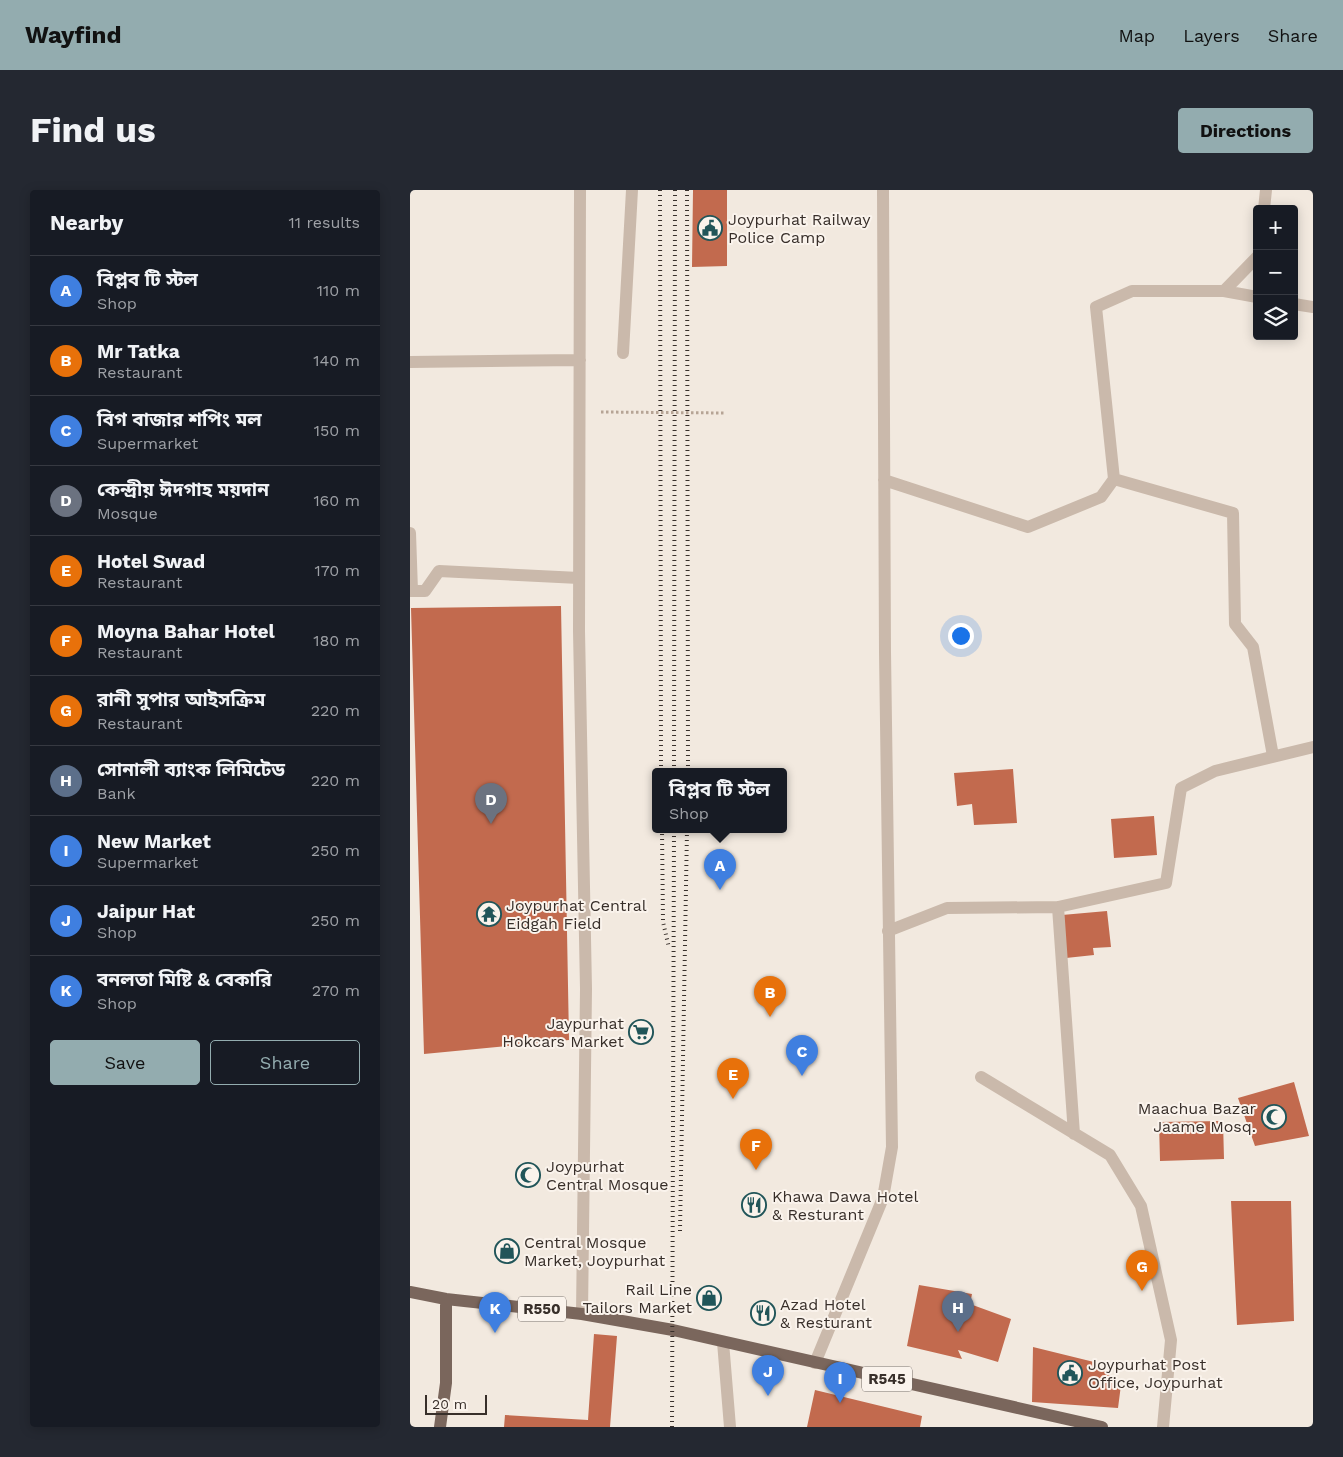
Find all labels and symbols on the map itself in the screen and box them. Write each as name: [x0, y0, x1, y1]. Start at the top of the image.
place label: Joypurhat Railway Police Camp: [728, 210, 871, 247]
public building icon: Joypurhat Railway Police Camp: [697, 215, 723, 241]
your location: [948, 623, 974, 649]
pin: D: [475, 783, 507, 824]
pin: A: [704, 849, 736, 890]
place label: Joypurhat Central Eidgah Field: [506, 896, 647, 933]
temple icon: Joypurhat Central Eidgah Field: [476, 901, 502, 927]
pin: B: [754, 976, 786, 1017]
place label: Jaypurhat Hokcars Market: [502, 1014, 624, 1051]
supermarket icon: Jaypurhat Hokcars Market: [628, 1019, 654, 1045]
pin: C: [786, 1035, 818, 1076]
pin: E: [717, 1058, 749, 1099]
place label: Maachua Bazar Jaame Mosq.: [1138, 1099, 1256, 1136]
mosque icon: Maachua Bazar Jaame Mosq.: [1261, 1104, 1287, 1130]
pin: F: [740, 1129, 772, 1170]
place label: Joypurhat Central Mosque: [546, 1157, 669, 1194]
mosque icon: Joypurhat Central Mosque: [515, 1162, 541, 1188]
place label: Khawa Dawa Hotel & Resturant: [772, 1187, 918, 1224]
restaurant icon: Khawa Dawa Hotel & Resturant: [741, 1192, 767, 1218]
place label: Central Mosque Market, Joypurhat: [524, 1233, 666, 1270]
shop icon: Central Mosque Market, Joypurhat: [494, 1238, 520, 1264]
pin: G: [1126, 1250, 1158, 1291]
place label: Rail Line Tailors Market: [582, 1280, 692, 1317]
shop icon: Rail Line Tailors Market: [696, 1285, 722, 1311]
pin: H: [942, 1291, 974, 1332]
pin: K: [479, 1292, 511, 1333]
place label: Azad Hotel & Resturant: [780, 1295, 872, 1332]
road number: R550: [518, 1296, 566, 1322]
restaurant icon: Azad Hotel & Resturant: [750, 1300, 776, 1326]
pin: J: [752, 1355, 784, 1396]
place label: Joypurhat Post Office, Joypurhat: [1088, 1355, 1223, 1392]
public building icon: Joypurhat Post Office, Joypurhat: [1057, 1360, 1083, 1386]
pin: I: [824, 1362, 856, 1403]
road number: R545: [862, 1366, 912, 1392]
scale bar: [425, 1392, 488, 1415]

